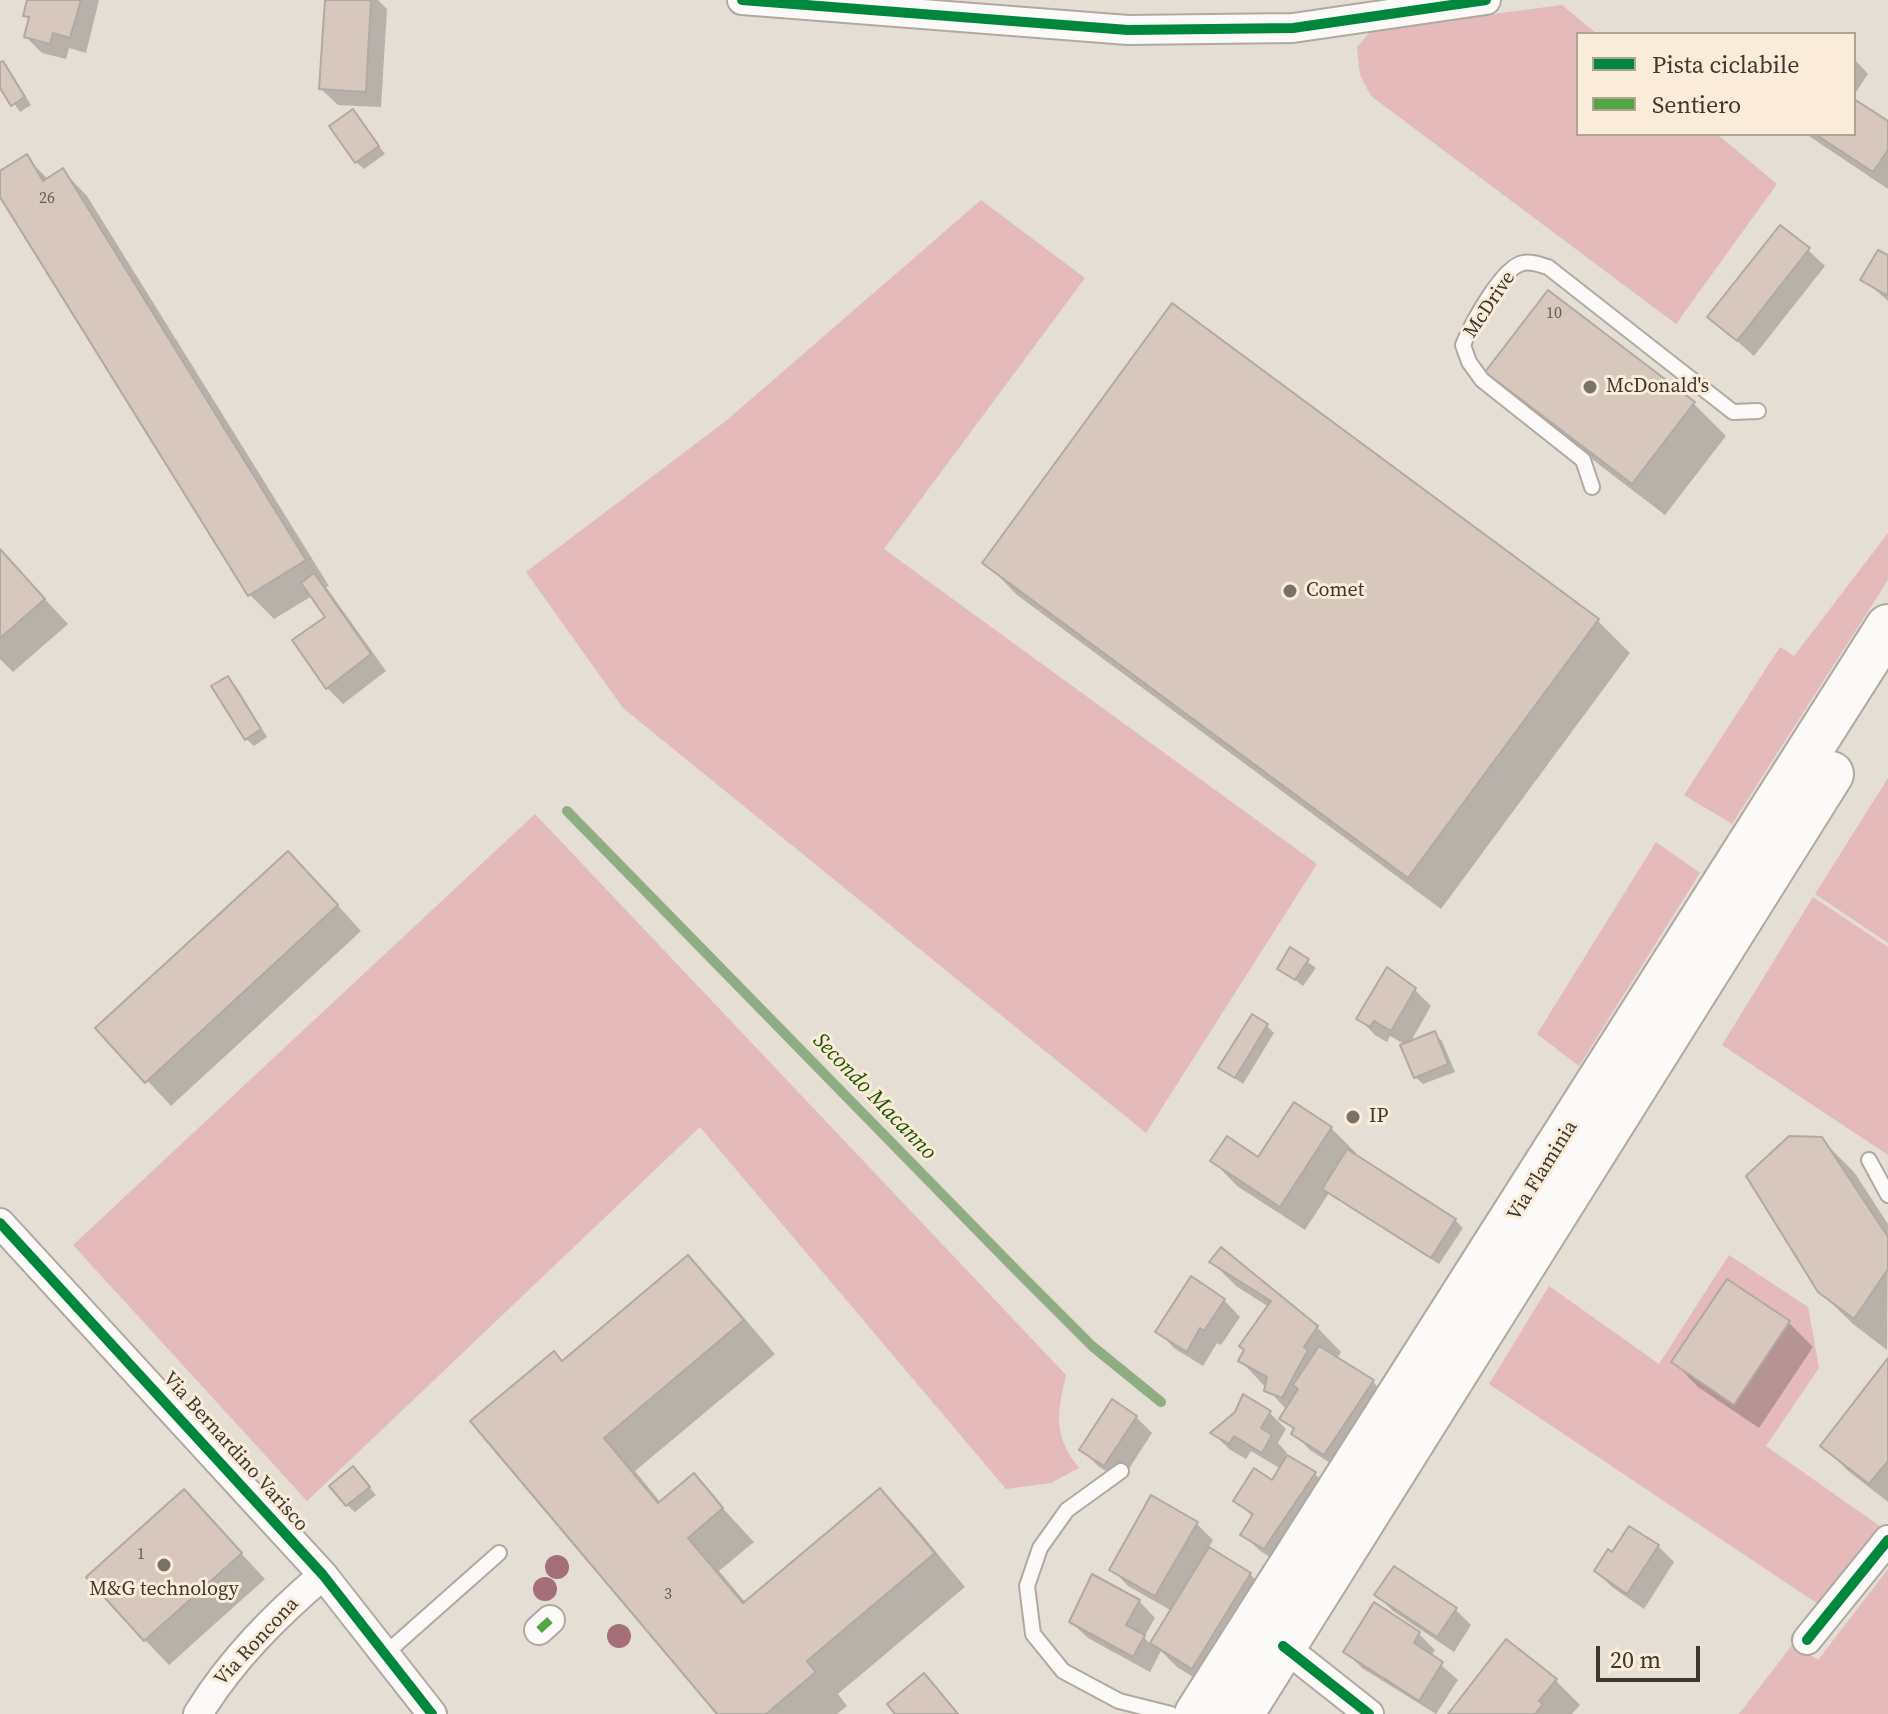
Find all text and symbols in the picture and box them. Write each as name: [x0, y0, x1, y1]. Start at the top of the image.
legend: [1576, 32, 1856, 136]
text: Pista ciclabile: [1652, 48, 1799, 81]
text: Sentiero: [1652, 88, 1741, 121]
house number: 26: [39, 189, 55, 209]
street label: McDrive: [1459, 267, 1521, 343]
house number: 10: [1546, 304, 1562, 324]
place label: McDonald's: [1606, 375, 1709, 399]
marker: McDonald's: [1581, 378, 1599, 396]
place label: Comet: [1306, 579, 1364, 603]
marker: Comet: [1281, 582, 1299, 600]
water label: Secondo Macanno: [807, 1028, 941, 1166]
place label: IP: [1369, 1105, 1388, 1129]
marker: IP: [1344, 1108, 1362, 1126]
street label: Via Flaminia: [1503, 1117, 1583, 1225]
street label: Via Bernardino Varisco: [157, 1367, 313, 1537]
house number: 1: [137, 1545, 145, 1565]
marker: M&G technology: [155, 1556, 173, 1574]
place label: M&G technology: [89, 1578, 239, 1602]
house number: 3: [664, 1585, 672, 1605]
street label: Via Roncona: [210, 1593, 304, 1691]
scale bar: [1600, 1630, 1704, 1680]
text: 20 m: [1610, 1643, 1661, 1676]

